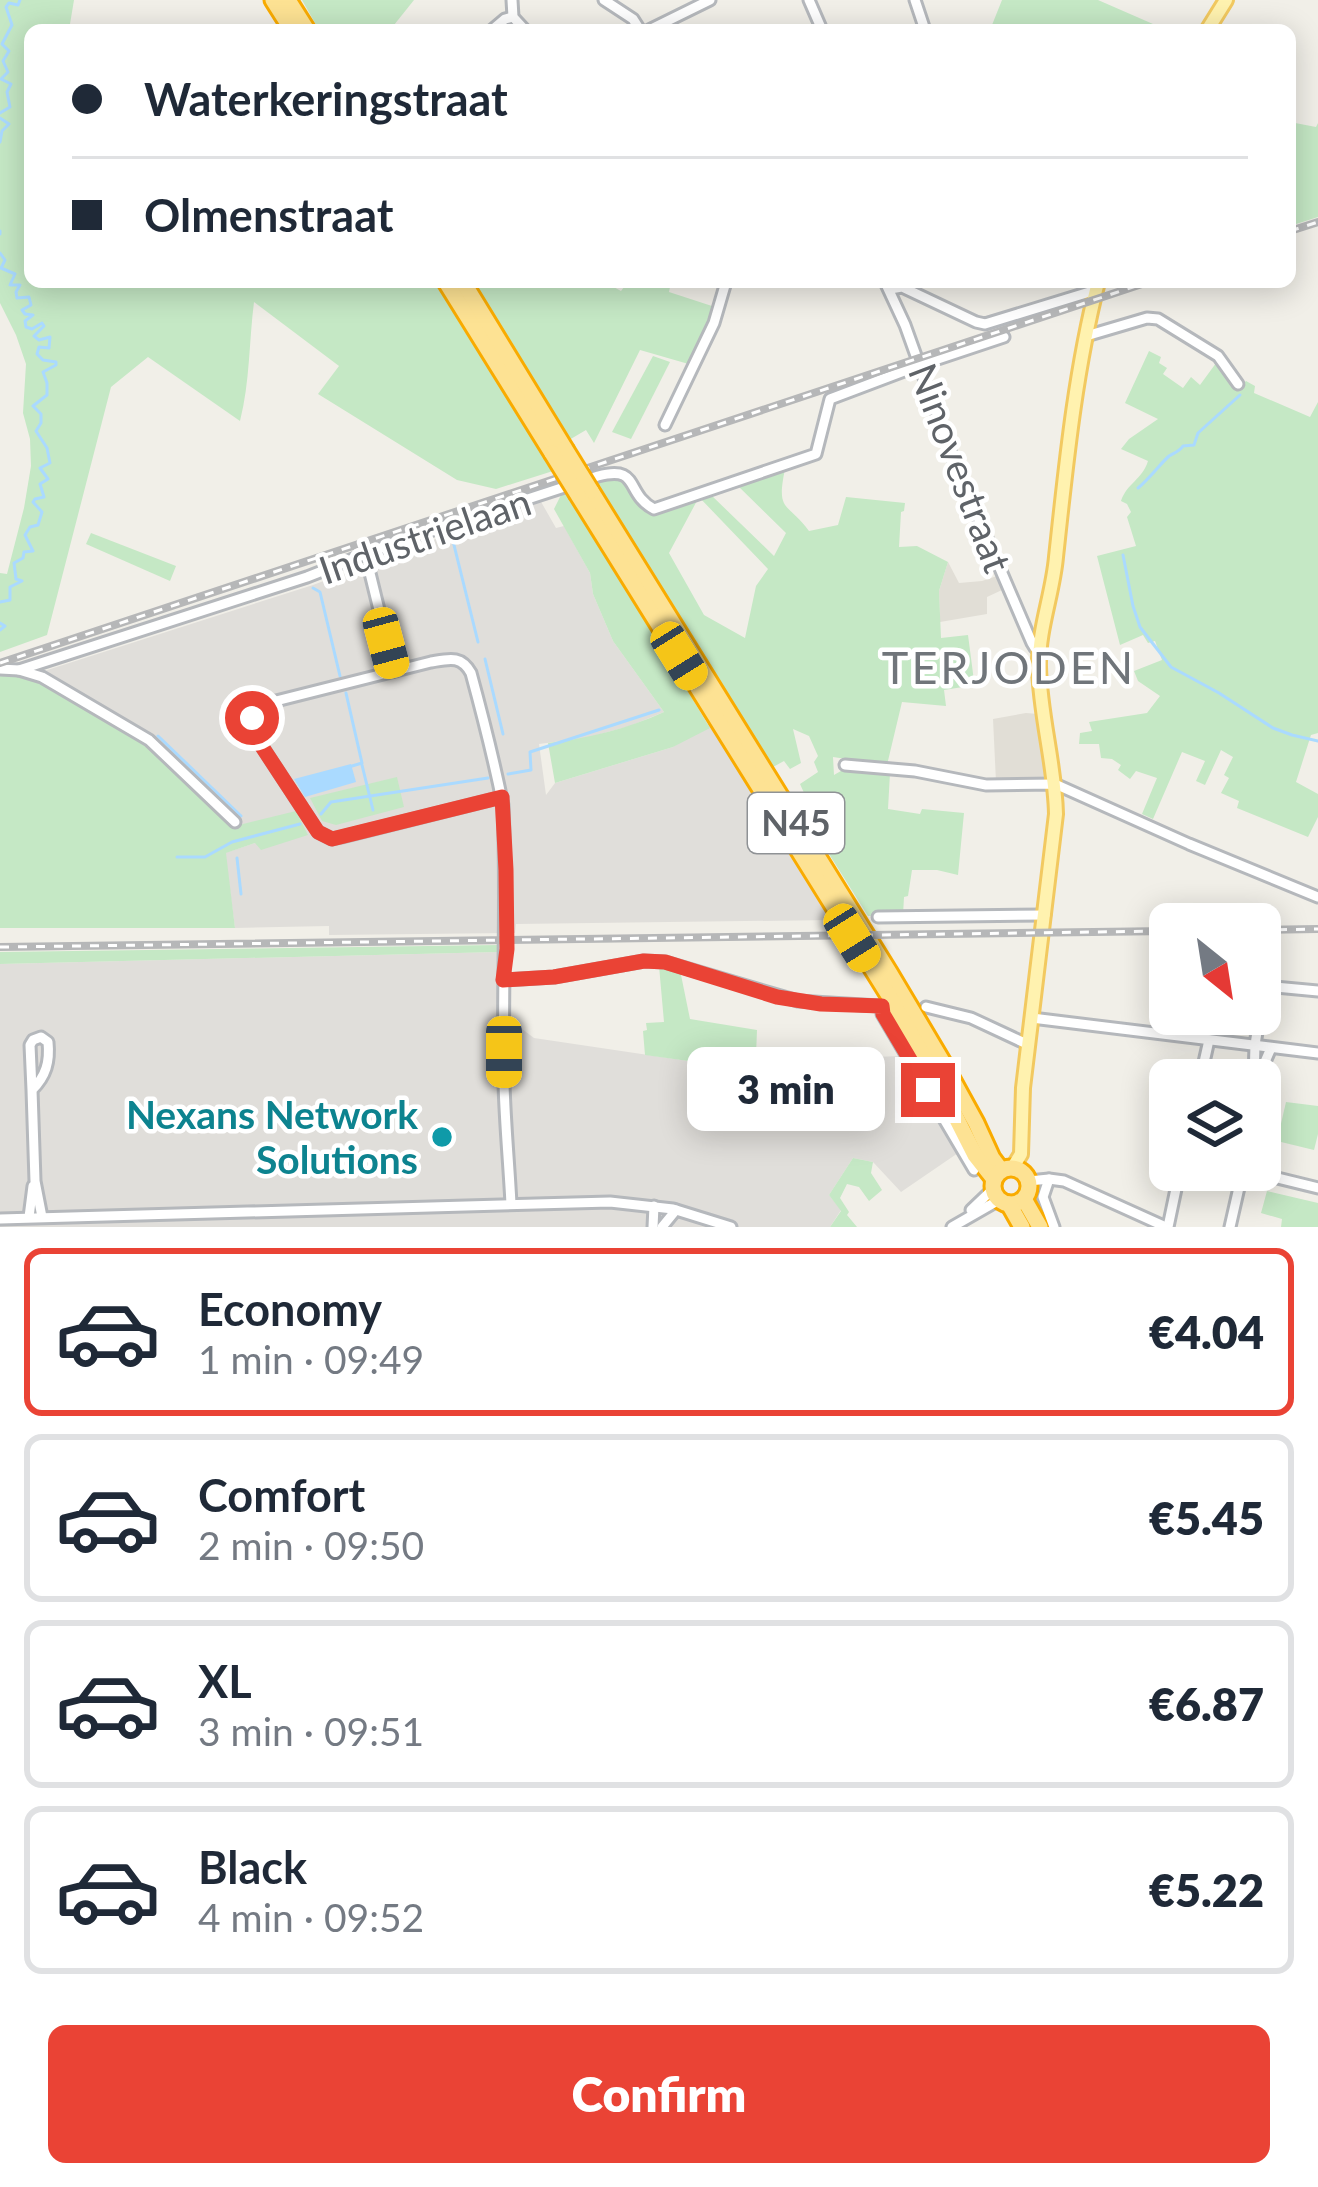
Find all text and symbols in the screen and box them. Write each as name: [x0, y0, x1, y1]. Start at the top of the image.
text: Waterkeringstraat: [144, 72, 508, 126]
text: Olmenstraat: [144, 188, 393, 242]
street label: Ninovestraat: [900, 357, 1022, 578]
street label: Industrielaan: [313, 477, 537, 593]
car: [359, 604, 413, 682]
car: [645, 616, 713, 696]
district label: TERJODEN: [882, 640, 1136, 694]
route start: [225, 691, 279, 745]
road number: N45: [748, 793, 844, 853]
car: [818, 898, 886, 978]
north arrow: [1149, 903, 1281, 1035]
map controls: [1149, 903, 1281, 1191]
car: [486, 1016, 522, 1088]
callout: 3 min: [688, 1048, 886, 1132]
button: layers: [1149, 1059, 1281, 1191]
route end: [901, 1063, 955, 1117]
text: 3 min: [737, 1066, 835, 1112]
place label: Nexans Network Solutions: [126, 1091, 418, 1182]
marker: Nexans Network Solutions: [429, 1124, 455, 1150]
icon: car: [54, 1278, 162, 1386]
text: Economy: [198, 1282, 382, 1336]
text: €4.04: [1149, 1305, 1264, 1359]
text: 1 min · 09:49: [198, 1336, 424, 1382]
icon: car: [54, 1464, 162, 1572]
text: Comfort: [198, 1468, 365, 1522]
text: €5.45: [1149, 1491, 1264, 1545]
text: 2 min · 09:50: [198, 1522, 424, 1568]
icon: car: [54, 1650, 162, 1758]
text: XL: [198, 1654, 252, 1708]
text: €6.87: [1149, 1677, 1264, 1731]
text: 3 min · 09:51: [198, 1708, 424, 1754]
icon: car: [54, 1836, 162, 1944]
text: Black: [198, 1840, 307, 1894]
text: €5.22: [1149, 1863, 1264, 1917]
text: 4 min · 09:52: [198, 1894, 424, 1940]
button: Confirm: [48, 2025, 1270, 2163]

